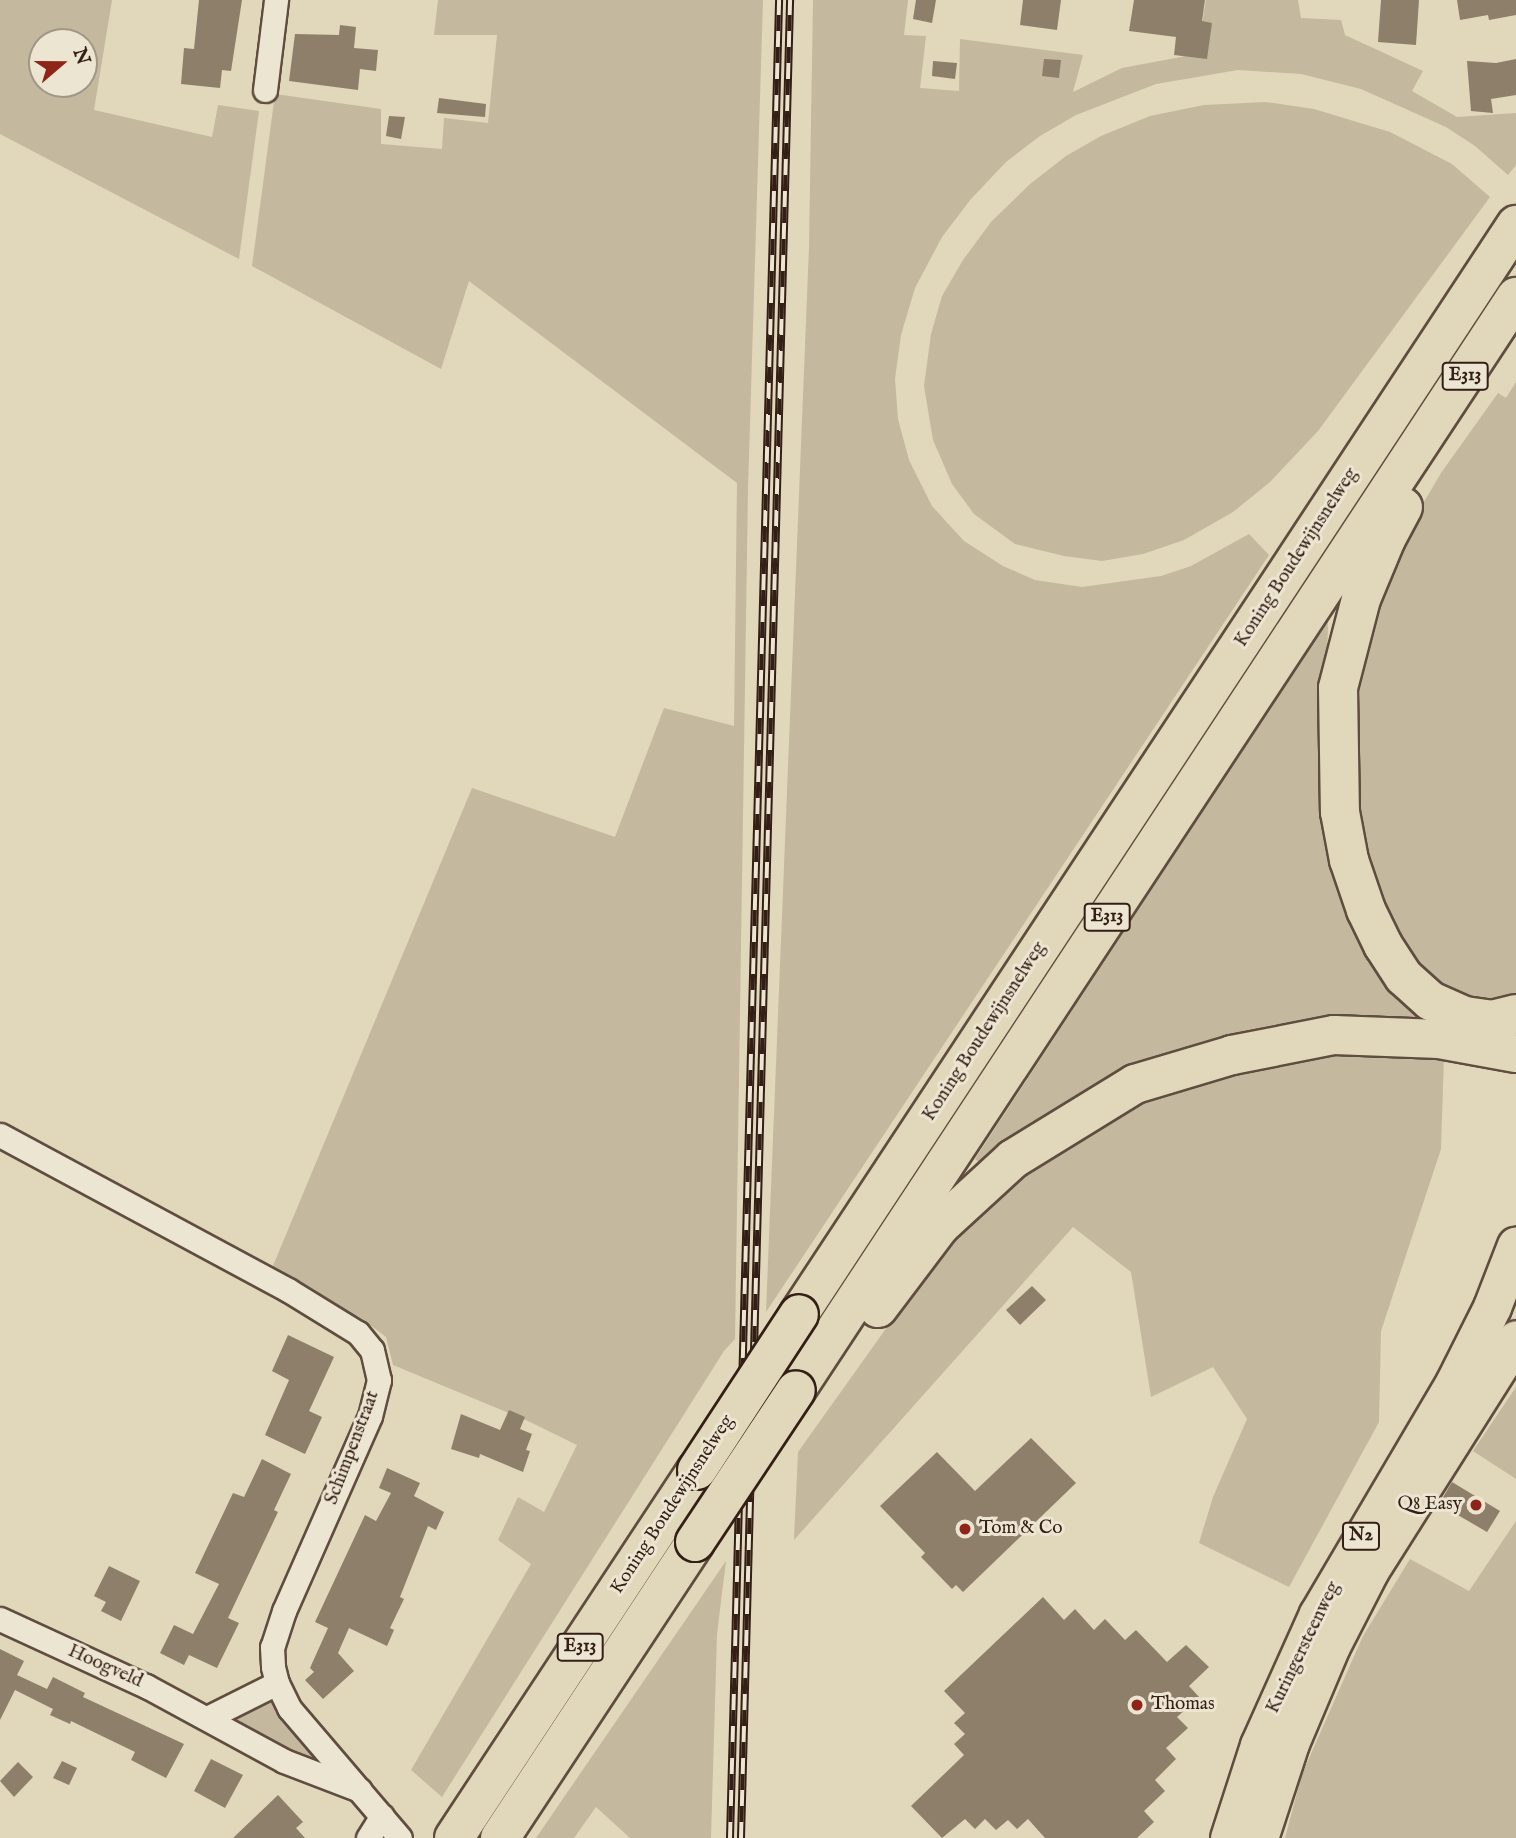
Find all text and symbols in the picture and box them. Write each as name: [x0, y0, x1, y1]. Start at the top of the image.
north arrow: [28, 28, 98, 98]
text: N: [67, 45, 95, 68]
road number: E313: [1440, 362, 1490, 390]
street label: Koning Boudewijnsnelweg: [1231, 464, 1363, 652]
road number: E313: [1082, 902, 1132, 932]
street label: Koning Boudewijnsnelweg: [919, 938, 1051, 1126]
street label: Schimpenstraat: [321, 1388, 385, 1508]
street label: Koning Boudewijnsnelweg: [607, 1411, 739, 1599]
place label: Q8 Easy: [1397, 1494, 1462, 1516]
marker: Q8 Easy: [1468, 1497, 1484, 1513]
place label: Tom & Co: [979, 1518, 1062, 1540]
marker: Tom & Co: [957, 1521, 973, 1537]
road number: N2: [1342, 1521, 1380, 1550]
street label: Kuringersteenweg: [1262, 1578, 1346, 1718]
road number: E313: [556, 1632, 604, 1662]
street label: Hoogveld: [64, 1640, 146, 1694]
place label: Thomas: [1151, 1694, 1215, 1716]
marker: Thomas: [1129, 1697, 1145, 1713]

